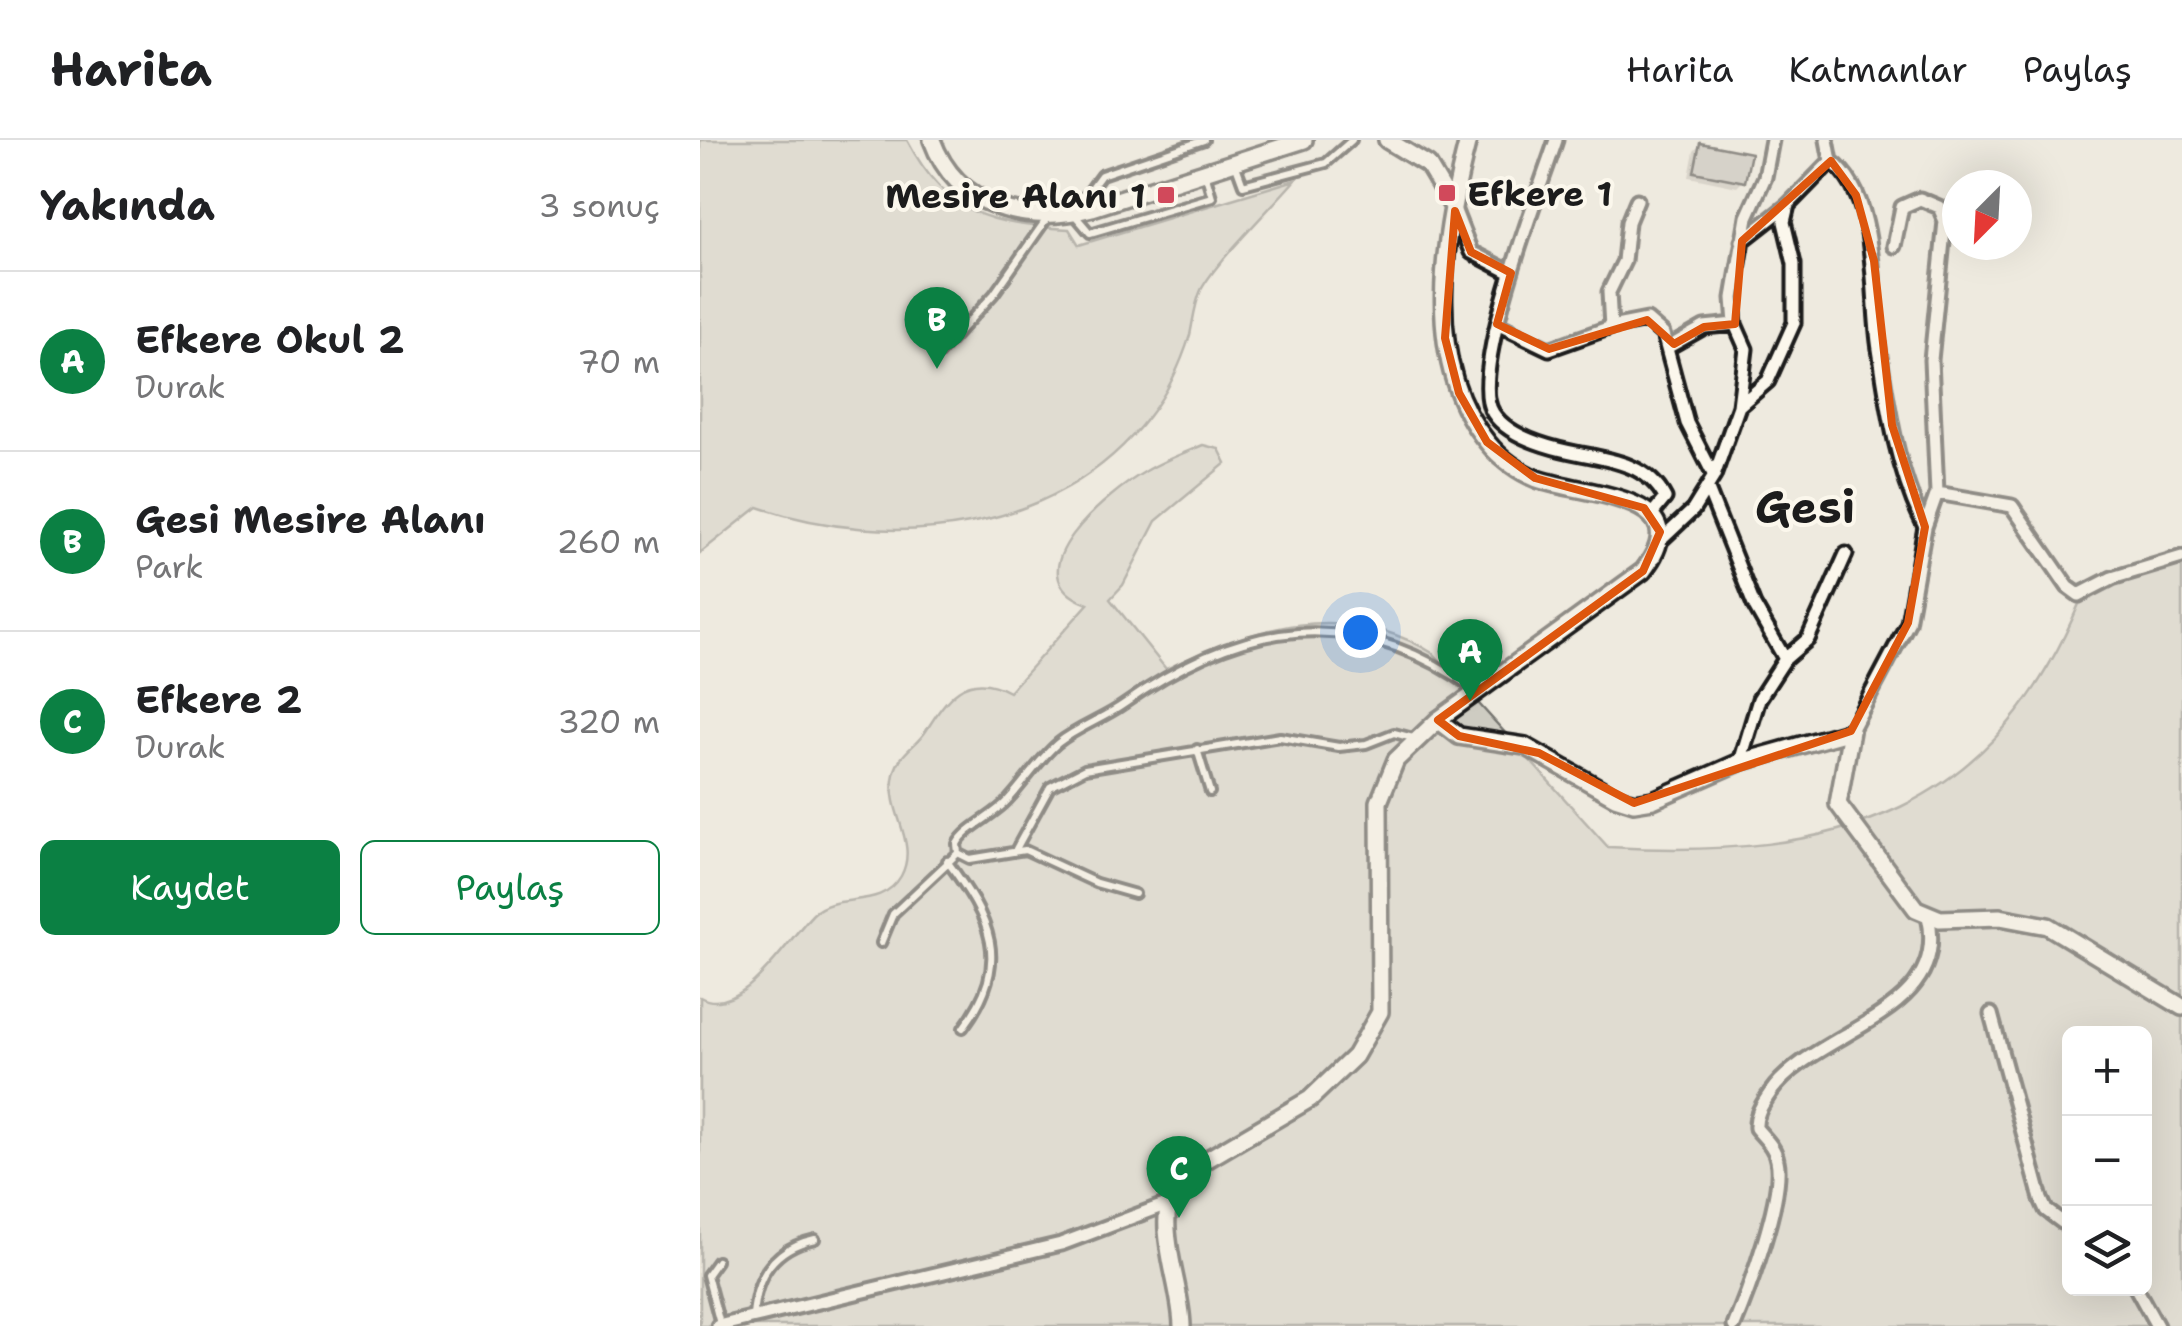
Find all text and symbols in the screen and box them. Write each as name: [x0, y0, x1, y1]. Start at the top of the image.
text: Harita: [50, 37, 212, 101]
text: Harita: [1626, 46, 1734, 93]
text: Katmanlar: [1789, 46, 1968, 93]
text: Paylaş: [2023, 46, 2132, 93]
place label: Efkere 1: [1467, 170, 1612, 217]
north arrow: [1942, 170, 2032, 260]
place label: Mesire Alanı 1: [885, 172, 1146, 219]
text: Yakında: [40, 177, 215, 233]
marker: Efkere 1: [1436, 182, 1458, 204]
text: 3 sonuç: [538, 184, 660, 227]
marker: Mesire Alanı 1: [1155, 184, 1177, 206]
pin: B: [904, 286, 970, 369]
text: Efkere Okul 2: [135, 314, 404, 365]
text: A: [60, 340, 85, 383]
text: 70 m: [577, 340, 660, 383]
text: Durak: [135, 365, 226, 408]
district label: Gesi: [1755, 477, 1855, 537]
text: Gesi Mesire Alanı: [135, 494, 486, 545]
text: B: [63, 520, 82, 563]
text: 260 m: [557, 520, 660, 563]
text: Park: [135, 545, 204, 588]
your location: [1335, 607, 1386, 658]
pin: A: [1438, 618, 1502, 701]
text: Efkere 2: [135, 674, 302, 725]
text: C: [63, 700, 82, 743]
text: 320 m: [557, 700, 660, 743]
text: Durak: [135, 725, 226, 768]
button: Kaydet: [40, 840, 340, 935]
button: Paylaş: [360, 840, 660, 935]
map controls: [2062, 1026, 2152, 1296]
button: +: [2062, 1026, 2152, 1116]
button: −: [2062, 1116, 2152, 1206]
pin: C: [1146, 1136, 1212, 1218]
button: layers: [2062, 1206, 2152, 1296]

